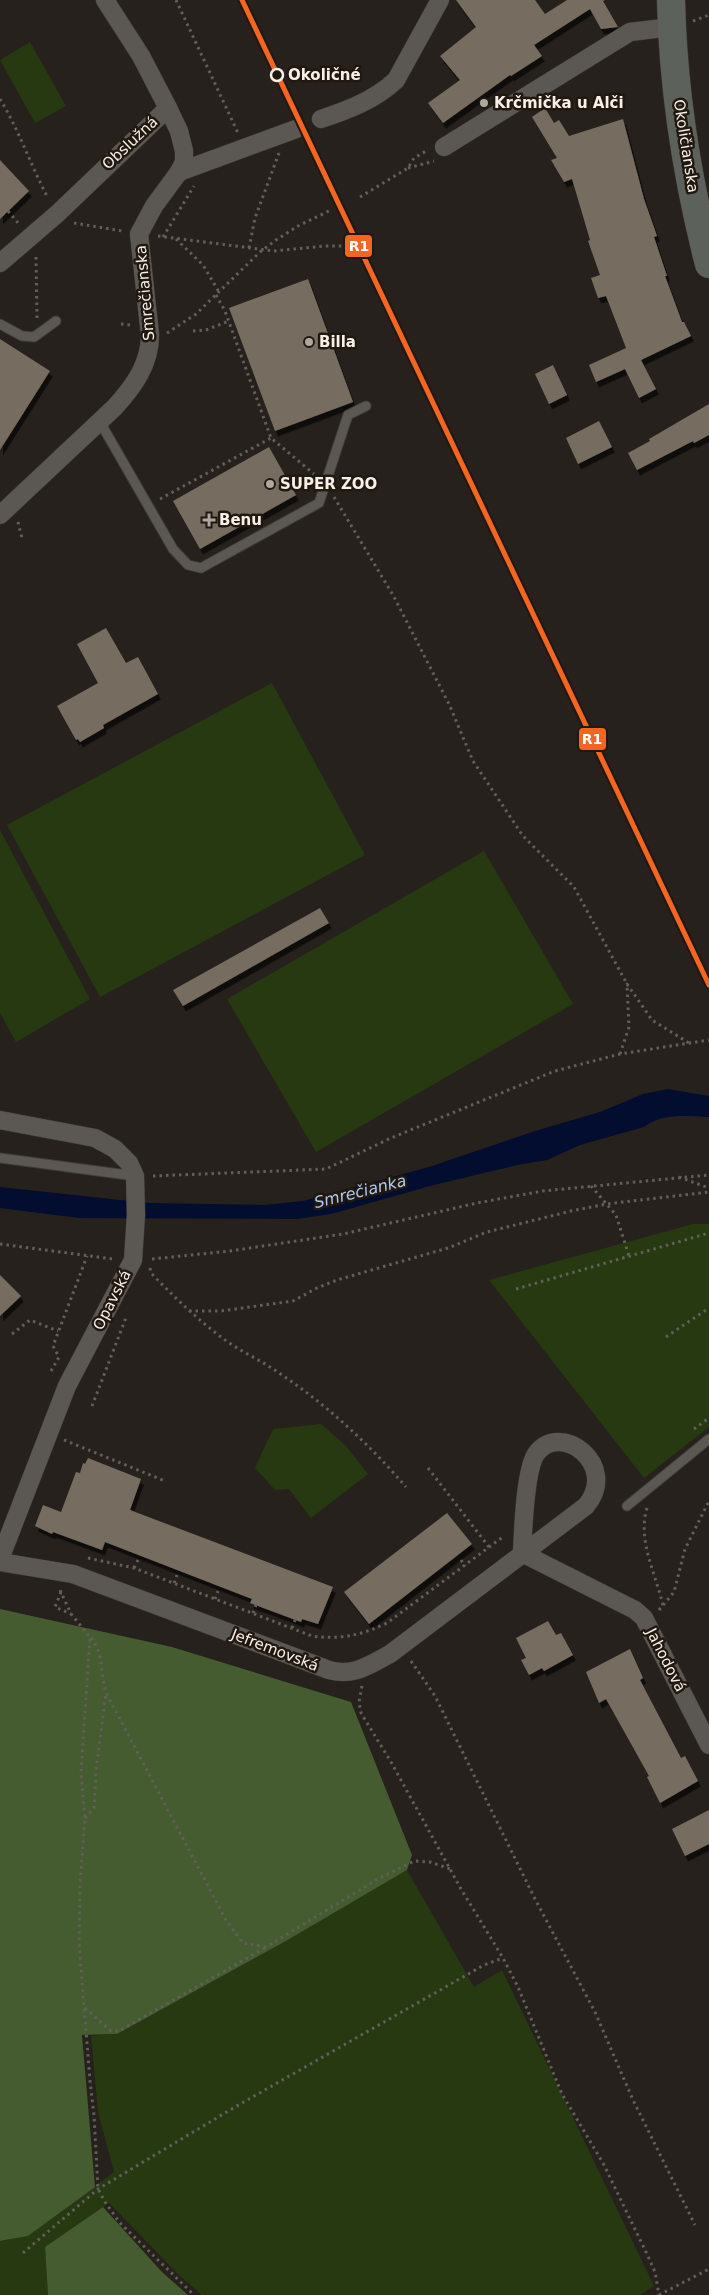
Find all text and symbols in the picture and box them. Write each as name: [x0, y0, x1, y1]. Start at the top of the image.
place label: Okoličné: [288, 66, 361, 84]
marker: Okoličné: [270, 68, 284, 82]
place label: Krčmička u Alči: [494, 94, 624, 112]
marker: Krčmička u Alči: [478, 97, 490, 109]
street label: Okoličianska: [670, 98, 702, 194]
street label: Obslužná: [98, 113, 162, 173]
line badge: R1: [344, 234, 373, 258]
text: R1: [349, 238, 369, 254]
street label: Smrečianska: [132, 245, 158, 341]
place label: Billa: [319, 333, 356, 351]
marker: Billa: [303, 336, 315, 348]
place label: SUPER ZOO: [280, 475, 377, 493]
marker: SUPER ZOO: [264, 478, 276, 490]
place label: Benu: [219, 511, 262, 529]
marker: Benu: [203, 514, 215, 526]
line badge: R1: [578, 727, 607, 751]
text: R1: [582, 731, 602, 747]
water label: Smrečianka: [312, 1171, 408, 1212]
street label: Opavská: [89, 1267, 135, 1333]
street label: Jahodová: [642, 1624, 690, 1695]
street label: Jefremovská: [228, 1625, 321, 1675]

